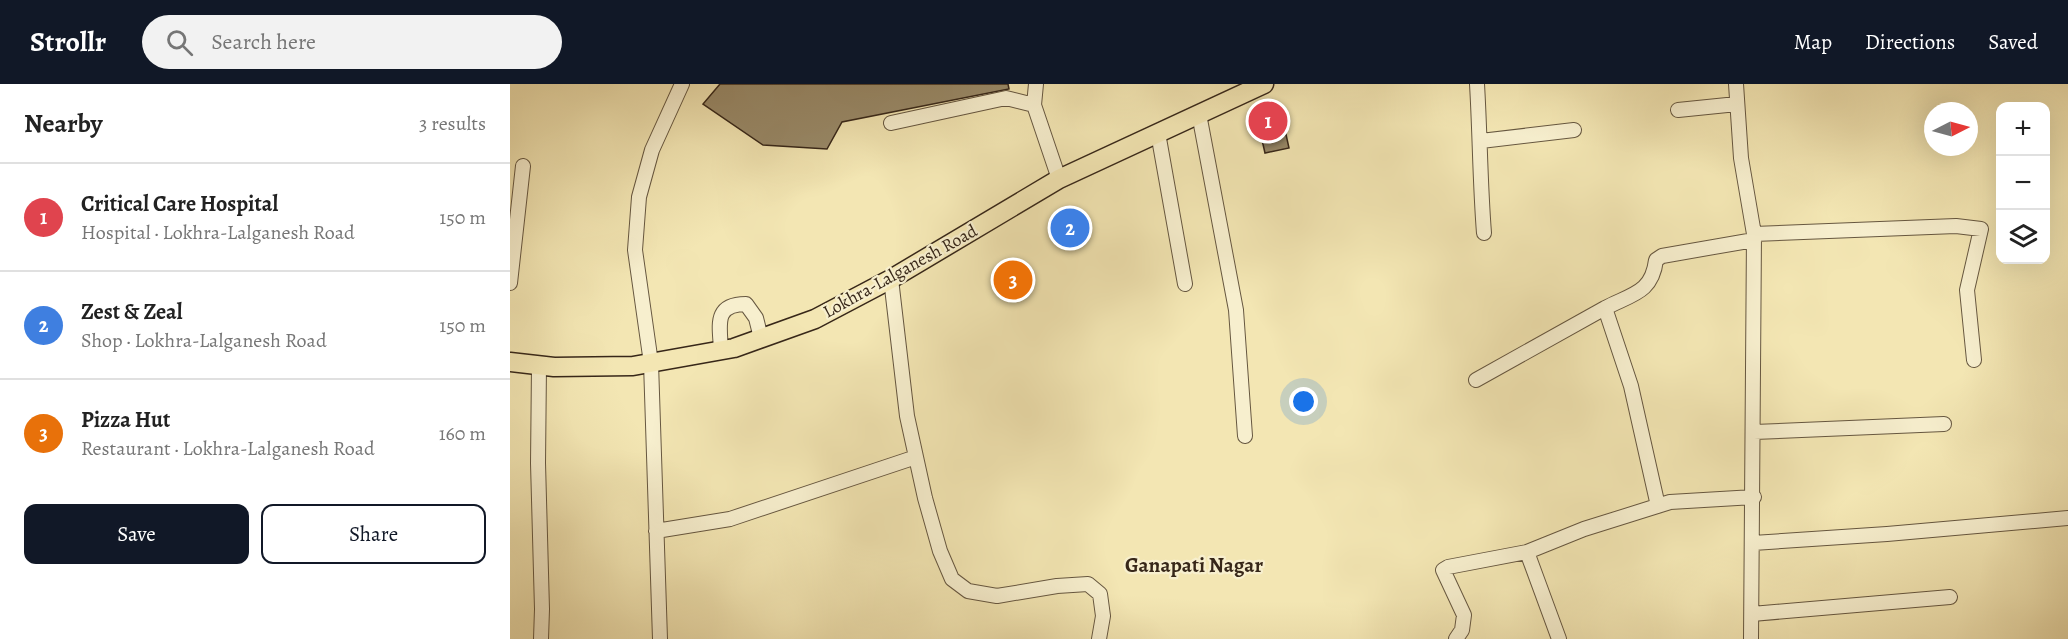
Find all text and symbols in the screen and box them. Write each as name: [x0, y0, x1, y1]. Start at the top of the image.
search box: [142, 15, 562, 69]
text: Strollr: [30, 23, 106, 61]
icon: search: [163, 26, 196, 59]
text: Search here: [211, 27, 316, 57]
text: Map: [1794, 28, 1832, 56]
text: Directions: [1865, 28, 1955, 56]
text: Saved: [1988, 28, 2038, 56]
pin: 1: [1248, 99, 1287, 144]
north arrow: [1924, 102, 1978, 156]
map controls: [1996, 102, 2050, 264]
button: +: [1996, 102, 2050, 156]
text: Nearby: [24, 106, 103, 141]
text: 3 results: [419, 110, 486, 137]
button: −: [1996, 156, 2050, 210]
text: Critical Care Hospital: [81, 189, 278, 219]
text: 1: [40, 204, 47, 231]
text: 150 m: [439, 204, 486, 231]
pin: 2: [1050, 206, 1090, 250]
button: layers: [1996, 210, 2050, 264]
street label: Lokhra-Lalganesh Road: [819, 218, 982, 323]
text: Hospital · Lokhra-Lalganesh Road: [81, 219, 355, 246]
pin: 3: [994, 258, 1032, 302]
text: Zest & Zeal: [81, 297, 183, 327]
text: 2: [39, 312, 48, 339]
text: 150 m: [439, 312, 486, 339]
text: Shop · Lokhra-Lalganesh Road: [81, 327, 327, 354]
your location: [1289, 387, 1318, 416]
text: Pizza Hut: [81, 405, 170, 435]
text: 3: [39, 420, 48, 447]
text: 160 m: [439, 420, 486, 447]
text: Restaurant · Lokhra-Lalganesh Road: [81, 435, 375, 462]
button: Save: [24, 504, 249, 564]
button: Share: [261, 504, 486, 564]
district label: Ganapati Nagar: [1125, 551, 1263, 579]

